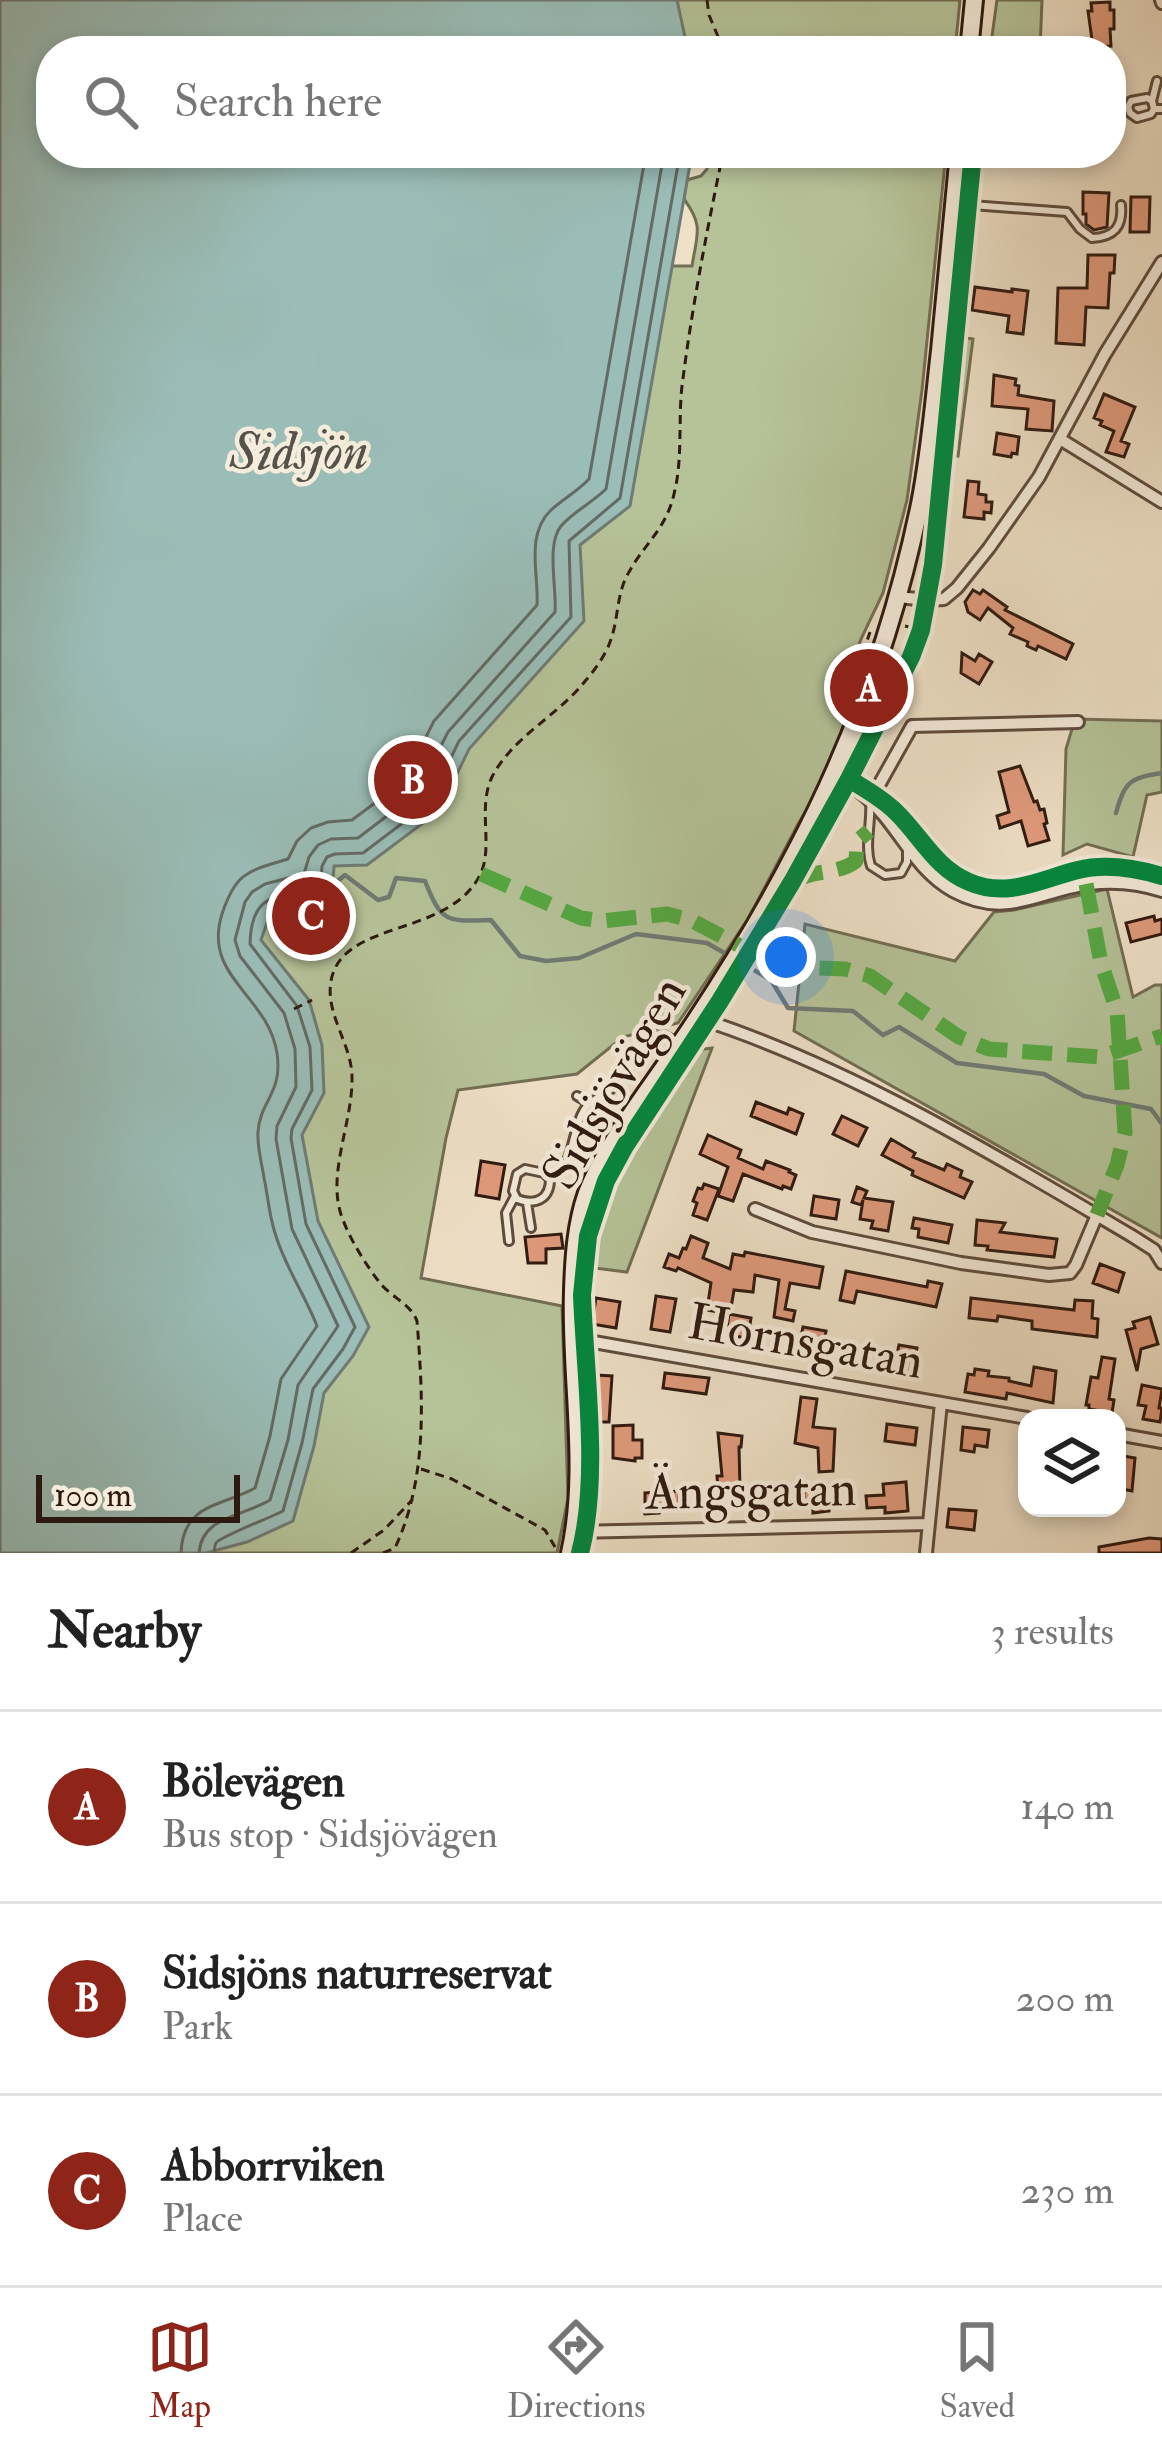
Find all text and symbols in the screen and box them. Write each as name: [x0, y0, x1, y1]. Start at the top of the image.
search box: [36, 36, 1126, 168]
icon: search: [78, 69, 144, 135]
text: Search here: [174, 74, 382, 130]
water label: Sidsjön: [229, 418, 368, 486]
pin: A: [830, 643, 908, 733]
pin: B: [374, 735, 452, 825]
pin: C: [272, 871, 350, 961]
your location: [756, 927, 816, 987]
street label: Sidsjövägen: [528, 965, 701, 1201]
street label: Hornsgatan: [683, 1290, 929, 1394]
map controls: [1018, 1409, 1126, 1517]
button: layers: [1018, 1409, 1126, 1517]
street label: Ängsgatan: [644, 1457, 857, 1525]
scale bar: [36, 1469, 240, 1522]
text: 100 m: [54, 1475, 132, 1516]
text: Nearby: [48, 1599, 201, 1663]
text: 3 results: [991, 1607, 1114, 1656]
text: Bölevägen: [162, 1754, 345, 1810]
text: A: [75, 1782, 99, 1831]
text: 140 m: [1021, 1782, 1114, 1831]
text: Bus stop · Sidsjövägen: [162, 1810, 498, 1859]
text: Sidsjöns naturreservat: [162, 1946, 552, 2002]
text: B: [74, 1974, 100, 2023]
text: 200 m: [1016, 1974, 1114, 2023]
text: Park: [162, 2002, 233, 2051]
text: Abborrviken: [162, 2138, 385, 2194]
text: C: [73, 2166, 101, 2215]
text: 230 m: [1021, 2166, 1114, 2215]
text: Place: [162, 2194, 243, 2243]
tab: Map: [147, 2314, 213, 2427]
tab: Directions: [507, 2314, 646, 2427]
tab: Saved: [940, 2314, 1015, 2427]

